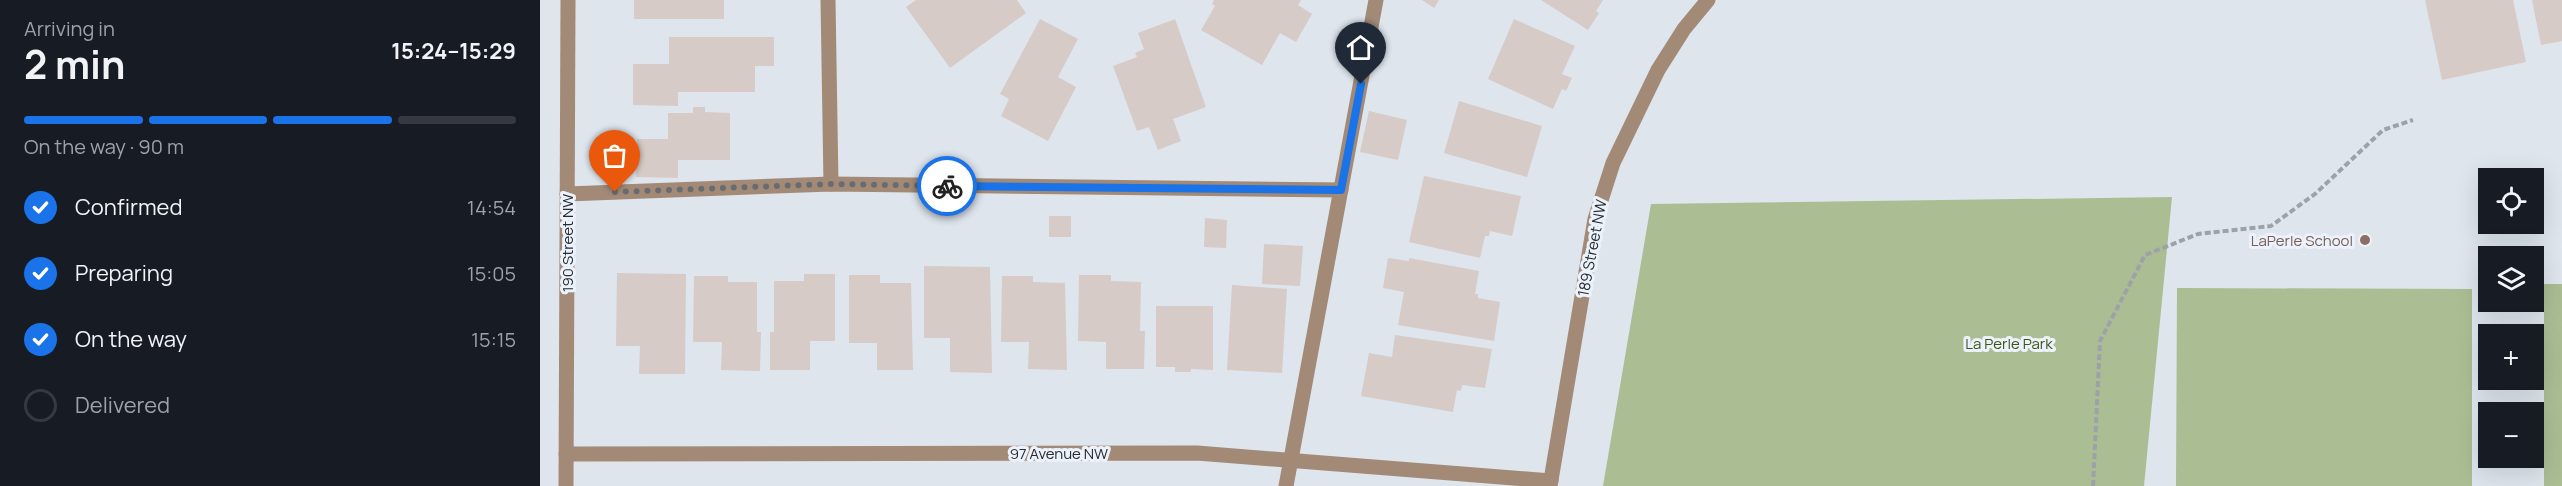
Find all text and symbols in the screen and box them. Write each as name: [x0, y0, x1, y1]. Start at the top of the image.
text: Arriving in: [24, 15, 115, 42]
pin: [1335, 22, 1386, 84]
icon: home: [1344, 31, 1377, 64]
text: 15:24–15:29: [391, 36, 516, 66]
text: 2 min: [24, 37, 125, 91]
pin: [589, 130, 640, 192]
text: On the way · 90 m: [24, 133, 184, 160]
icon: bag: [598, 139, 631, 172]
courier: [917, 156, 977, 216]
map controls: [2478, 168, 2544, 468]
button: locate: [2478, 168, 2544, 234]
icon: bike: [931, 170, 964, 203]
icon: check: [24, 191, 57, 224]
text: Confirmed: [75, 192, 183, 222]
text: 14:54: [467, 194, 516, 221]
street label: 190 Street NW: [557, 194, 578, 292]
street label: 189 Street NW: [1572, 198, 1612, 298]
place label: LaPerle School: [2251, 230, 2353, 251]
marker: LaPerle School: [2358, 233, 2372, 247]
button: layers: [2478, 246, 2544, 312]
icon: check: [24, 257, 57, 290]
text: Preparing: [75, 258, 173, 288]
text: 15:05: [467, 260, 516, 287]
icon: check: [24, 323, 57, 356]
text: On the way: [75, 324, 187, 354]
button: +: [2478, 324, 2544, 390]
text: 15:15: [471, 326, 516, 353]
park label: La Perle Park: [1965, 333, 2053, 354]
text: Delivered: [75, 390, 170, 420]
button: −: [2478, 402, 2544, 468]
street label: 97 Avenue NW: [1010, 443, 1108, 464]

